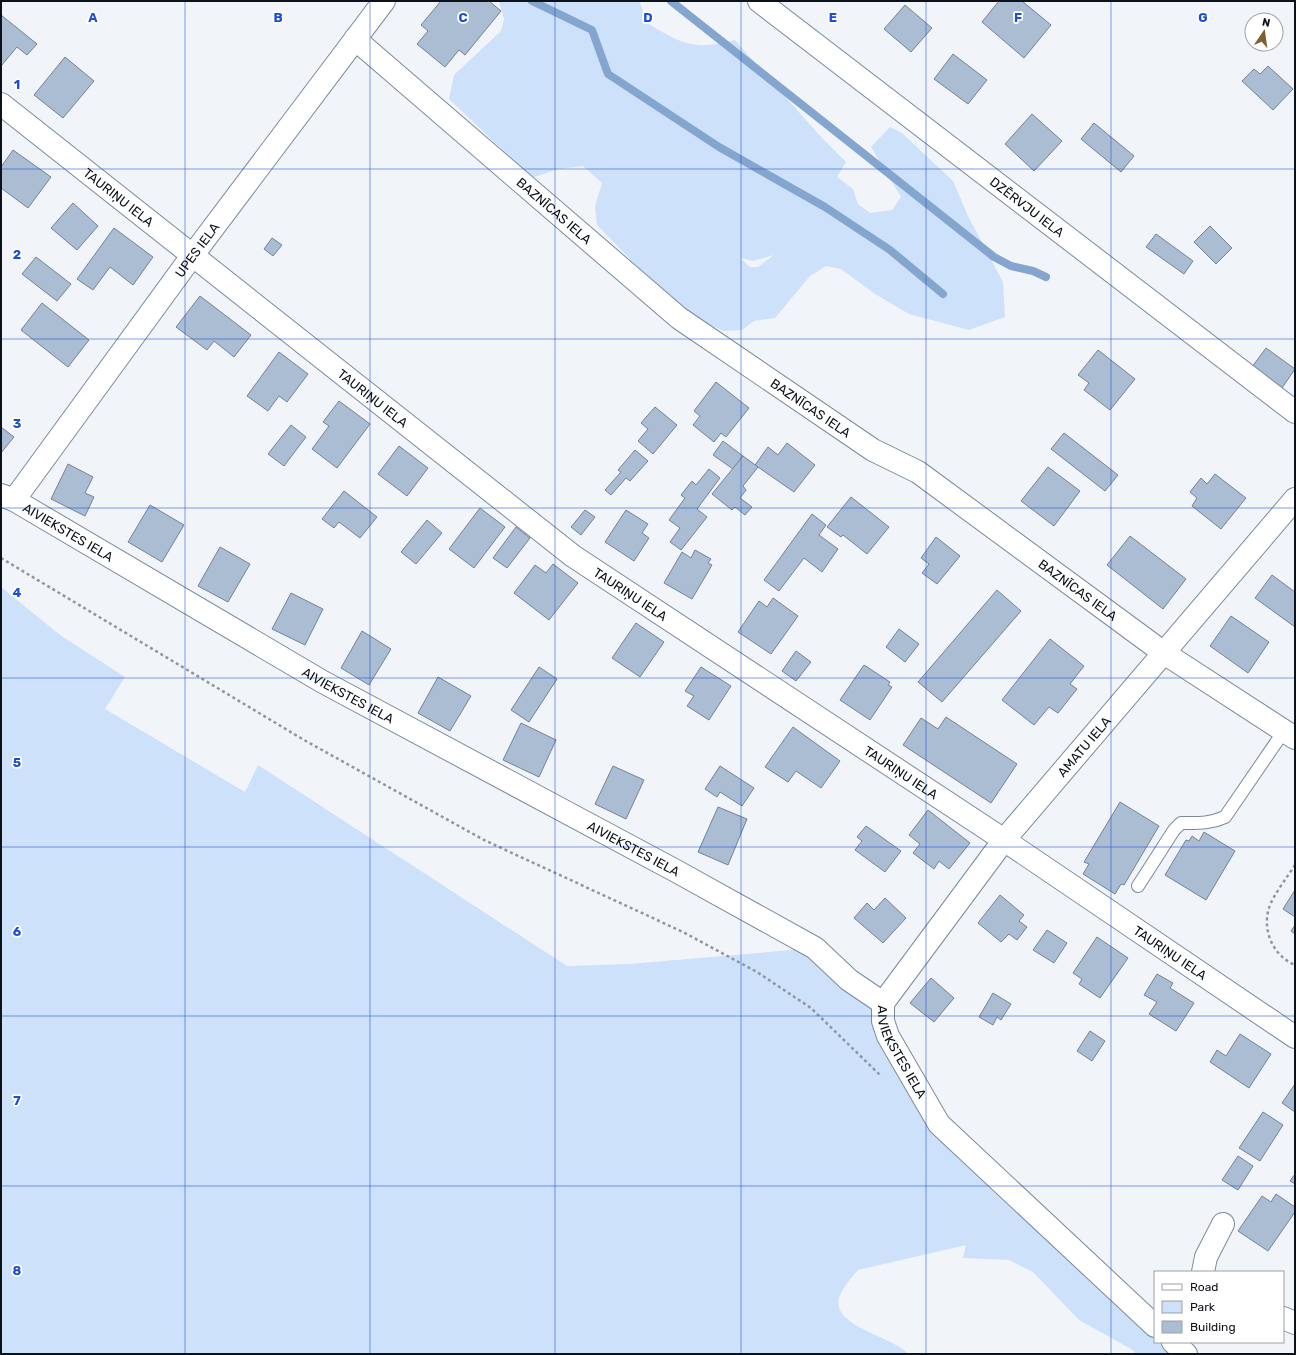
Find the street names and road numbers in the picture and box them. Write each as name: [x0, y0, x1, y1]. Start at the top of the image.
street label: TAURIŅU IELA: [81, 165, 157, 229]
street label: BAZNĪCAS IELA: [514, 174, 595, 247]
street label: DZĒRVJU IELA: [987, 174, 1067, 240]
street label: UPES IELA: [172, 219, 222, 280]
street label: TAURIŅU IELA: [335, 366, 411, 430]
street label: BAZNĪCAS IELA: [768, 375, 854, 440]
street label: AIVIEKSTES IELA: [21, 500, 116, 565]
street label: BAZNĪCAS IELA: [1036, 556, 1120, 624]
street label: TAURIŅU IELA: [591, 564, 671, 624]
street label: AIVIEKSTES IELA: [300, 664, 397, 726]
street label: AMATU IELA: [1054, 713, 1114, 780]
street label: TAURIŅU IELA: [861, 743, 941, 802]
street label: AIVIEKSTES IELA: [585, 818, 683, 879]
street label: TAURIŅU IELA: [1131, 922, 1210, 983]
street label: AIVIEKSTES IELA: [875, 1005, 930, 1101]

